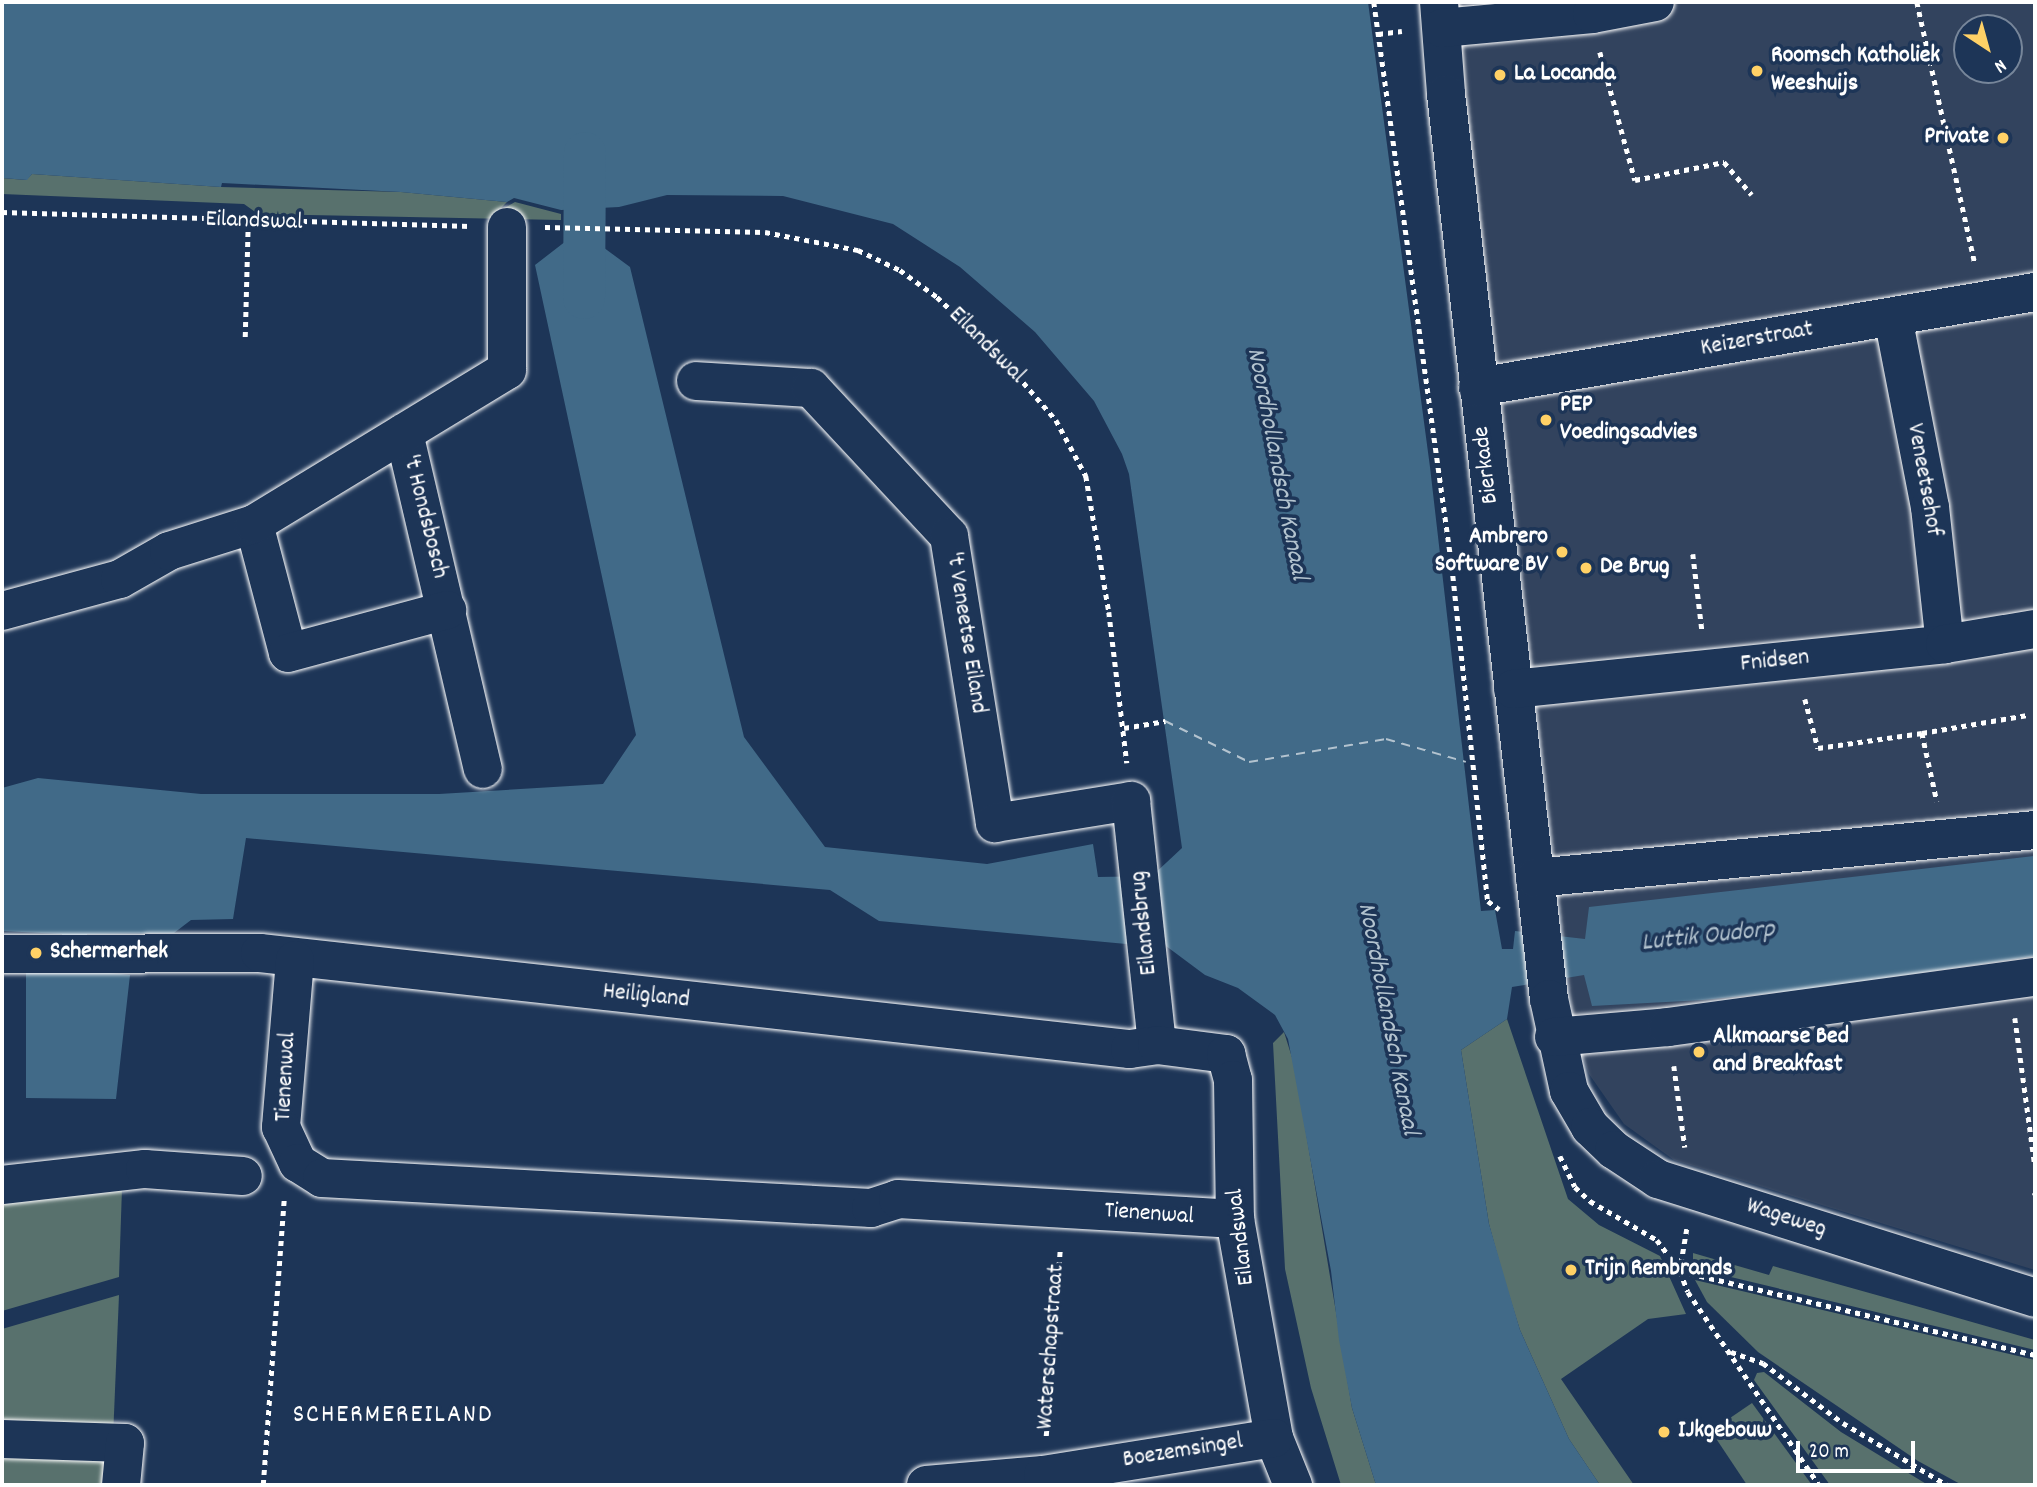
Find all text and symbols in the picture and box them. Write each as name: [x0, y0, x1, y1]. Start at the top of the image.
north arrow: [1953, 14, 2023, 84]
place label: Roomsch Katholiek Weeshuijs: [1771, 43, 1940, 99]
text: N: [1988, 51, 2011, 78]
place label: La Locanda: [1514, 61, 1616, 89]
marker: Roomsch Katholiek Weeshuijs: [1749, 63, 1765, 79]
marker: La Locanda: [1492, 67, 1508, 83]
place label: Private: [1924, 124, 1989, 152]
marker: Private: [1995, 130, 2011, 146]
street label: Eilandswal: [205, 206, 303, 238]
street label: Eilandswal: [941, 301, 1031, 391]
street label: Keizerstraat: [1698, 316, 1816, 364]
water label: Noordhollandsch Kanaal: [1238, 345, 1314, 583]
place label: PEP Voedingsadvies: [1560, 392, 1698, 448]
marker: PEP Voedingsadvies: [1538, 412, 1554, 428]
street label: Veneetsehof: [1899, 421, 1947, 539]
street label: Bierkade: [1468, 424, 1506, 506]
street label: 't Hondsbosch: [395, 452, 453, 582]
place label: Ambrero Software BV: [1435, 524, 1548, 580]
marker: Ambrero Software BV: [1554, 544, 1570, 560]
street label: 't Veneetse Eiland: [938, 550, 992, 716]
place label: De Brug: [1600, 554, 1670, 582]
marker: De Brug: [1578, 560, 1594, 576]
street label: Fnidsen: [1739, 644, 1811, 680]
street label: Eilandsbrug: [1125, 869, 1165, 977]
water label: Noordhollandsch Kanaal: [1349, 900, 1425, 1138]
water label: Luttik Oudorp: [1640, 914, 1776, 960]
place label: Schermerhek: [50, 939, 168, 967]
marker: Schermerhek: [28, 945, 44, 961]
street label: Heiligland: [601, 978, 691, 1016]
place label: Alkmaarse Bed and Breakfast: [1713, 1024, 1849, 1080]
street label: Tienenwal: [270, 1031, 304, 1123]
marker: Alkmaarse Bed and Breakfast: [1691, 1044, 1707, 1060]
street label: Eilandswal: [1222, 1187, 1262, 1287]
street label: Wageweg: [1742, 1193, 1830, 1245]
street label: Tienenwal: [1103, 1198, 1195, 1232]
place label: Trijn Rembrands: [1585, 1256, 1733, 1284]
marker: Trijn Rembrands: [1563, 1262, 1579, 1278]
street label: Waterschapstraat: [1032, 1263, 1072, 1431]
district label: SCHERMEREILAND: [294, 1400, 492, 1432]
place label: IJkgebouw: [1678, 1418, 1772, 1446]
marker: IJkgebouw: [1656, 1424, 1672, 1440]
street label: Boezemsingel: [1121, 1428, 1245, 1476]
scale bar: [1799, 1428, 1918, 1472]
text: 20 m: [1809, 1438, 1849, 1468]

